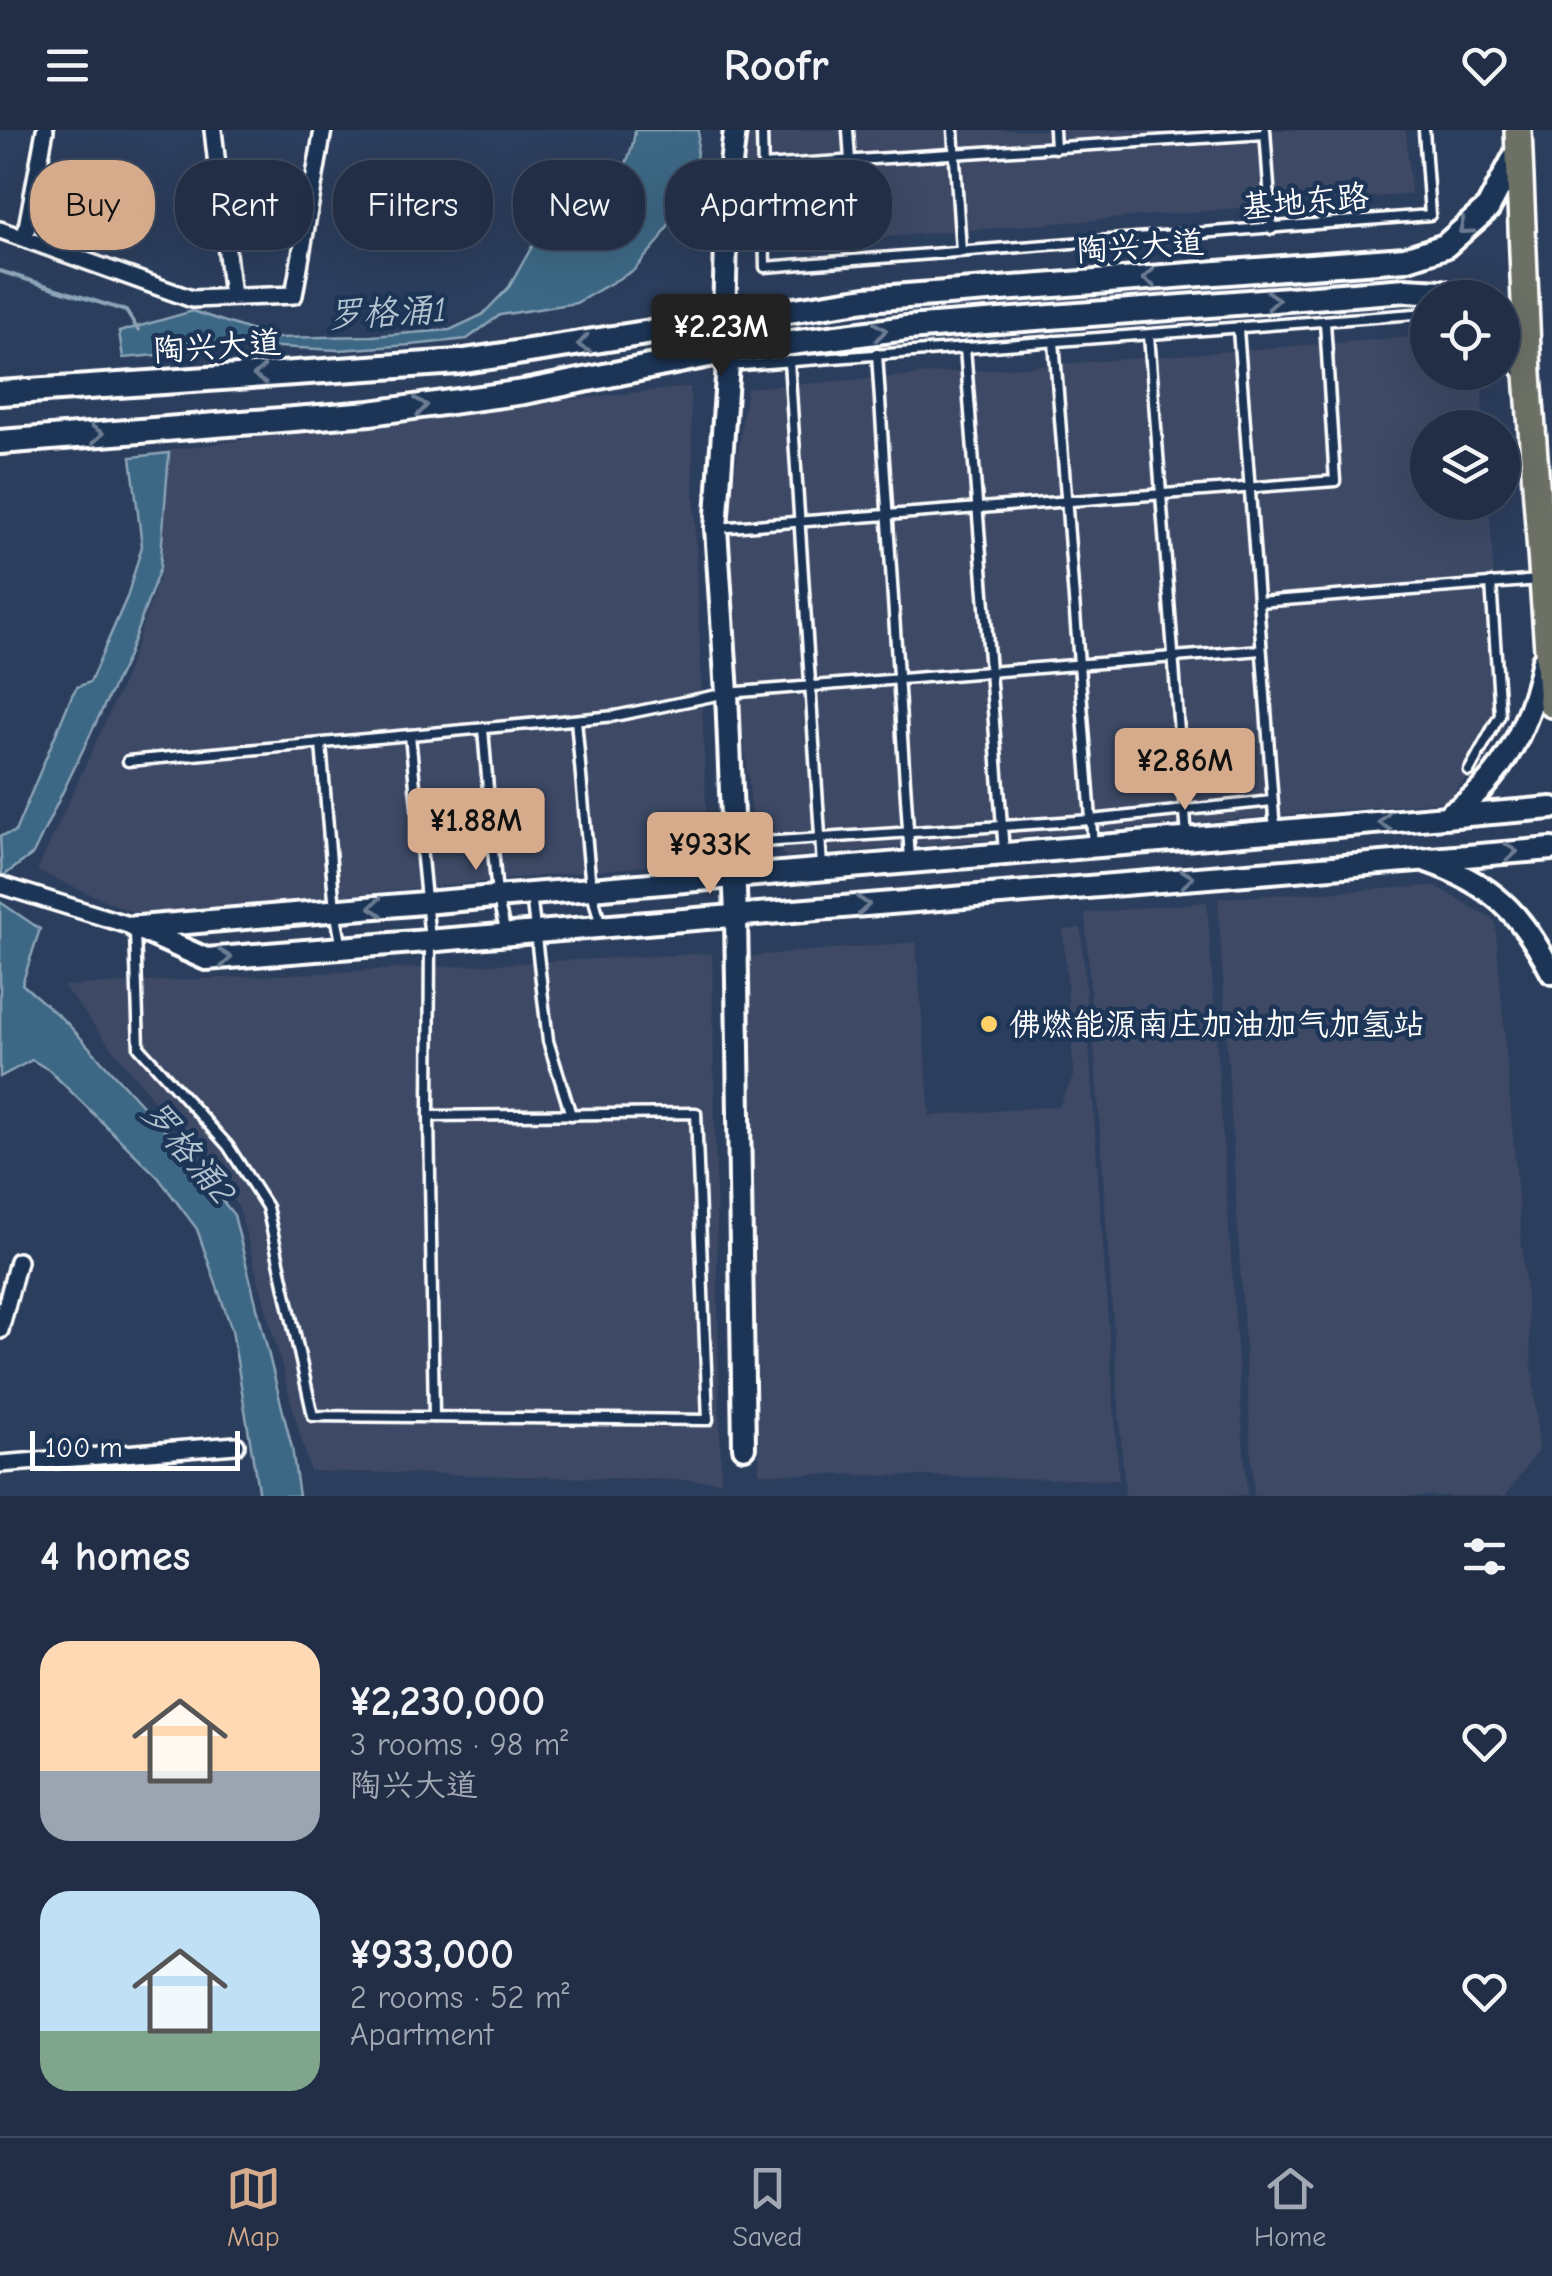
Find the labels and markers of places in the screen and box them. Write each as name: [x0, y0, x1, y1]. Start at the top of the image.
pin: ¥2.23M: [640, 294, 802, 379]
pin: ¥2.86M: [1104, 728, 1266, 813]
pin: ¥1.88M: [395, 788, 557, 873]
pin: ¥933K: [640, 812, 780, 897]
place label: 佛燃能源南庄加油加气加氢站: [1009, 1006, 1425, 1043]
marker: 佛燃能源南庄加油加气加氢站: [978, 1013, 1000, 1035]

